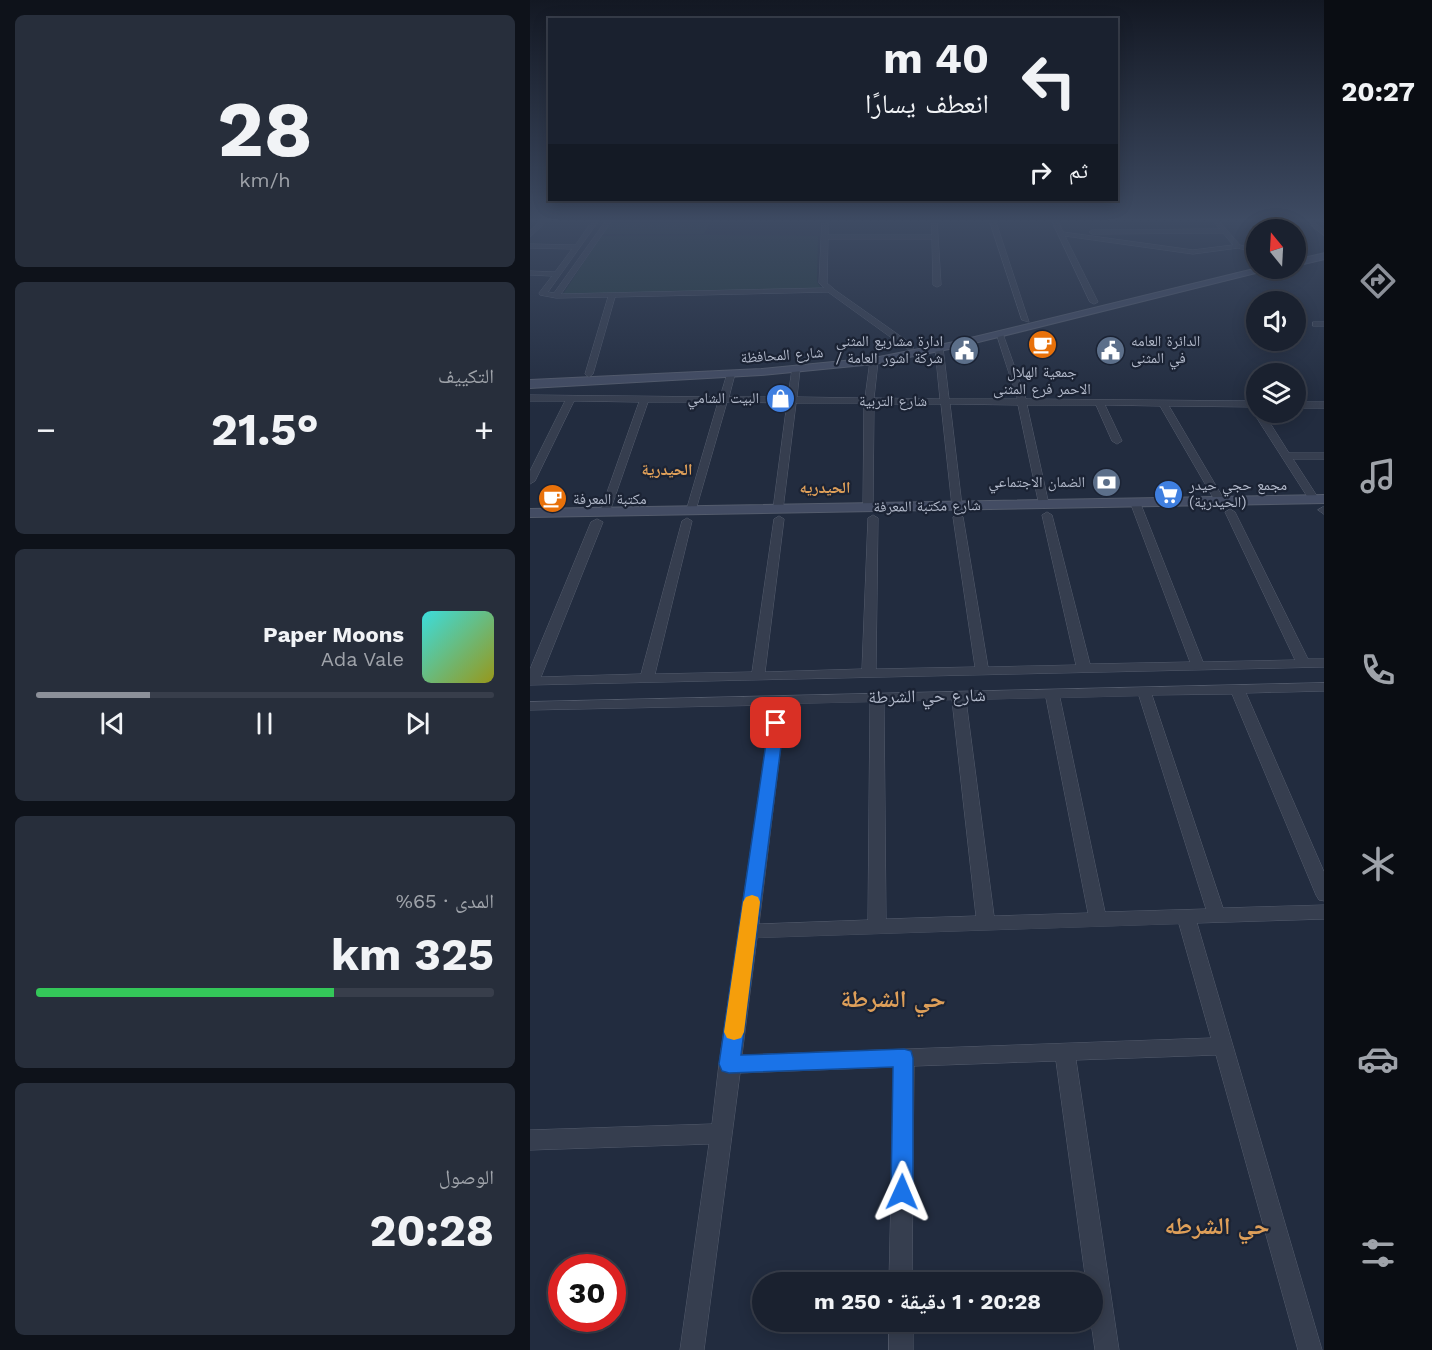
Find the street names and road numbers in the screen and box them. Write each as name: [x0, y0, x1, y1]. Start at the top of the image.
street label: شارع المحافظة: [740, 343, 824, 368]
street label: شارع التربية: [859, 392, 927, 411]
street label: شارع مكتبة المعرفة: [873, 496, 981, 517]
street label: شارع حي الشرطة: [868, 684, 986, 712]

